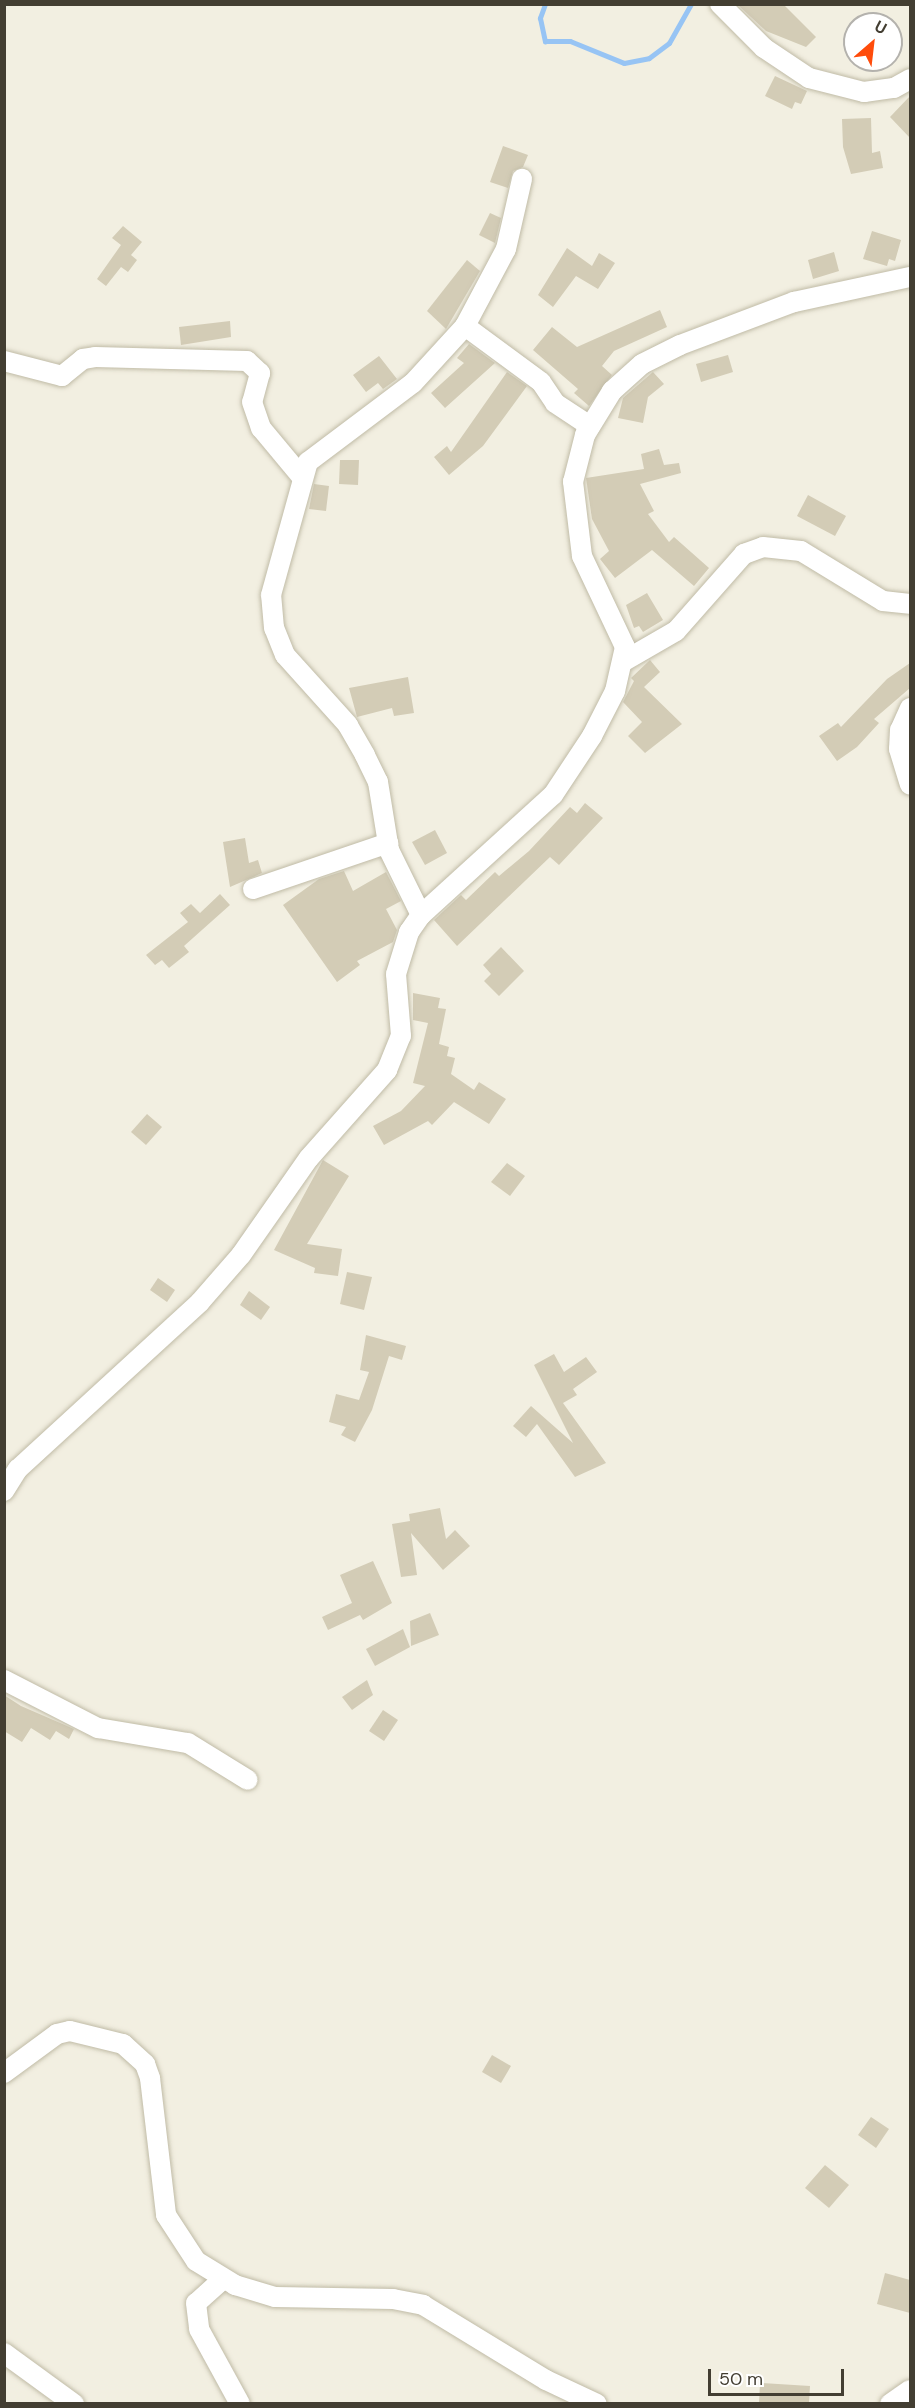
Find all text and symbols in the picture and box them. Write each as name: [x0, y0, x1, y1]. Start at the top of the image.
north arrow: [843, 12, 903, 72]
text: U: [871, 16, 891, 39]
scale bar: [711, 2357, 848, 2395]
text: 50 m: [719, 2367, 763, 2391]

